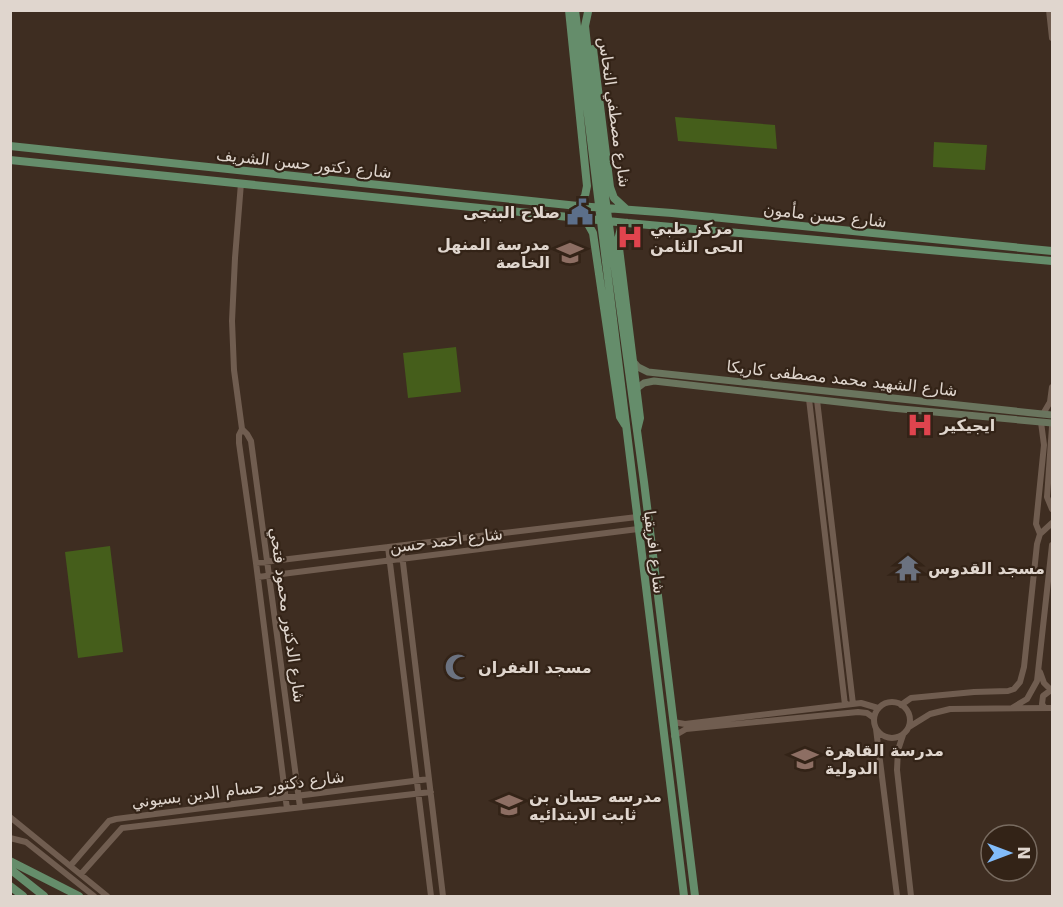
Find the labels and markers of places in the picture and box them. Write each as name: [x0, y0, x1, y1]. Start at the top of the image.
public building icon: صلاح البنجى: [565, 197, 595, 227]
place label: صلاح البنجى: [463, 203, 560, 222]
place label: مركز طبي الحى الثامن: [650, 219, 743, 256]
hospital icon: مركز طبي الحى الثامن: [615, 222, 645, 252]
place label: مدرسة المنهل الخاصة: [437, 235, 550, 272]
school or university icon: مدرسة المنهل الخاصة: [555, 238, 585, 268]
hospital icon: ايجيكير: [905, 410, 935, 440]
place label: ايجيكير: [939, 416, 995, 435]
temple icon: مسجد القدوس: [893, 553, 923, 583]
place label: مسجد القدوس: [928, 559, 1045, 578]
mosque icon: مسجد الغفران: [443, 652, 473, 682]
place label: مسجد الغفران: [478, 658, 592, 677]
place label: مدرسة القاهرة الدولية: [825, 741, 944, 778]
school or university icon: مدرسة القاهرة الدولية: [790, 744, 820, 774]
place label: مدرسه حسان بن ثابت الابتدائيه: [529, 787, 662, 824]
school or university icon: مدرسه حسان بن ثابت الابتدائيه: [494, 790, 524, 820]

